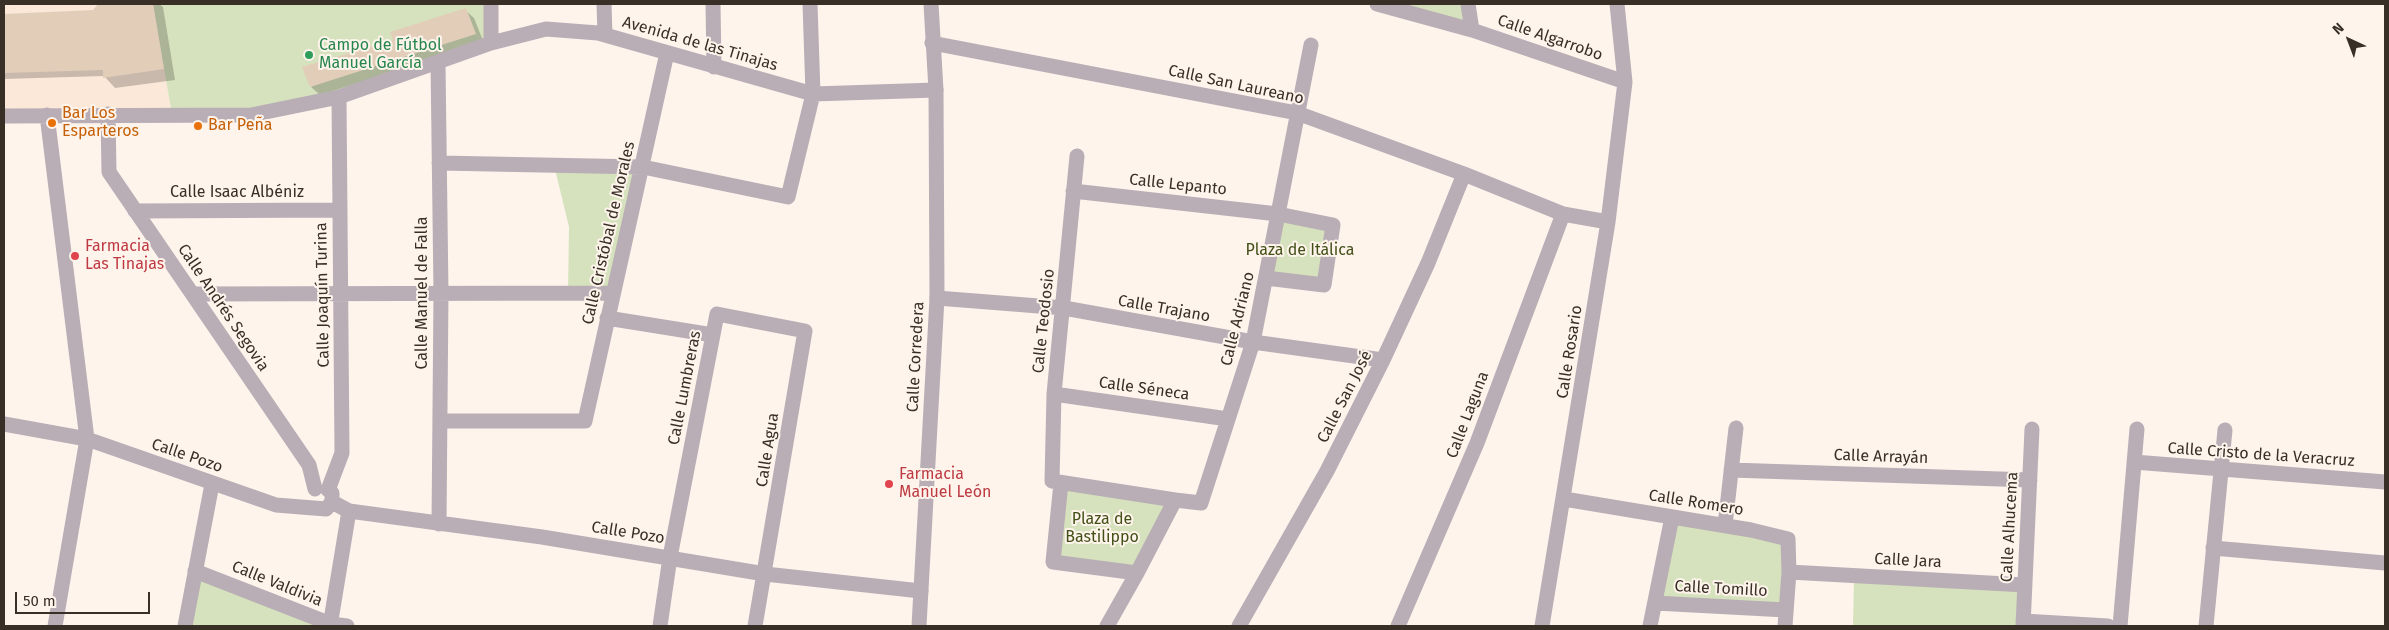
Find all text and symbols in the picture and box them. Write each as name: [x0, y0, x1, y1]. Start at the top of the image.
street label: Calle Algarrobo: [1495, 11, 1605, 65]
street label: Avenida de las Tinajas: [620, 13, 780, 75]
north arrow: [2324, 15, 2374, 65]
text: N: [2329, 19, 2348, 38]
place label: Campo de Fútbol Manuel García: [319, 36, 442, 74]
marker: Campo de Fútbol Manuel García: [303, 49, 315, 61]
street label: Calle San Laureano: [1166, 61, 1306, 109]
place label: Bar Los Esparteros: [62, 104, 139, 142]
place label: Bar Peña: [208, 116, 272, 136]
marker: Bar Los Esparteros: [46, 117, 58, 129]
marker: Bar Peña: [192, 120, 204, 132]
street label: Calle Cristóbal de Morales: [579, 140, 639, 326]
street label: Calle Lepanto: [1128, 170, 1228, 200]
street label: Calle Isaac Albéniz: [170, 183, 304, 203]
street label: Calle Manuel de Falla: [413, 216, 433, 370]
street label: Calle Joaquín Turina: [312, 222, 334, 368]
place label: Farmacia Las Tinajas: [85, 237, 164, 275]
street label: Calle Andrés Segovia: [173, 241, 273, 375]
park label: Plaza de Itálica: [1246, 241, 1354, 261]
marker: Farmacia Las Tinajas: [69, 250, 81, 262]
street label: Calle Teodosio: [1029, 268, 1059, 374]
street label: Calle Adriano: [1217, 270, 1259, 368]
street label: Calle Trajano: [1116, 291, 1212, 327]
street label: Calle Corredera: [904, 301, 928, 413]
street label: Calle Rosario: [1553, 304, 1587, 400]
street label: Calle Lumbreras: [665, 329, 705, 447]
street label: Calle San José: [1314, 348, 1376, 446]
street label: Calle Laguna: [1443, 369, 1493, 461]
street label: Calle Séneca: [1097, 373, 1191, 405]
street label: Calle Agua: [753, 411, 783, 489]
street label: Calle Pozo: [149, 435, 225, 477]
street label: Calle Cristo de la Veracruz: [2167, 439, 2355, 471]
street label: Calle Arrayán: [1833, 446, 1929, 468]
place label: Farmacia Manuel León: [899, 465, 991, 503]
street label: Calle Alhucema: [1998, 471, 2022, 583]
marker: Farmacia Manuel León: [883, 478, 895, 490]
street label: Calle Romero: [1647, 486, 1745, 520]
park label: Plaza de Bastilippo: [1065, 510, 1139, 548]
street label: Calle Pozo: [590, 518, 666, 548]
street label: Calle Jara: [1874, 550, 1942, 572]
street label: Calle Valdivia: [229, 557, 325, 611]
street label: Calle Tomillo: [1674, 577, 1768, 601]
scale bar: [18, 582, 152, 614]
text: 50 m: [23, 592, 56, 610]

